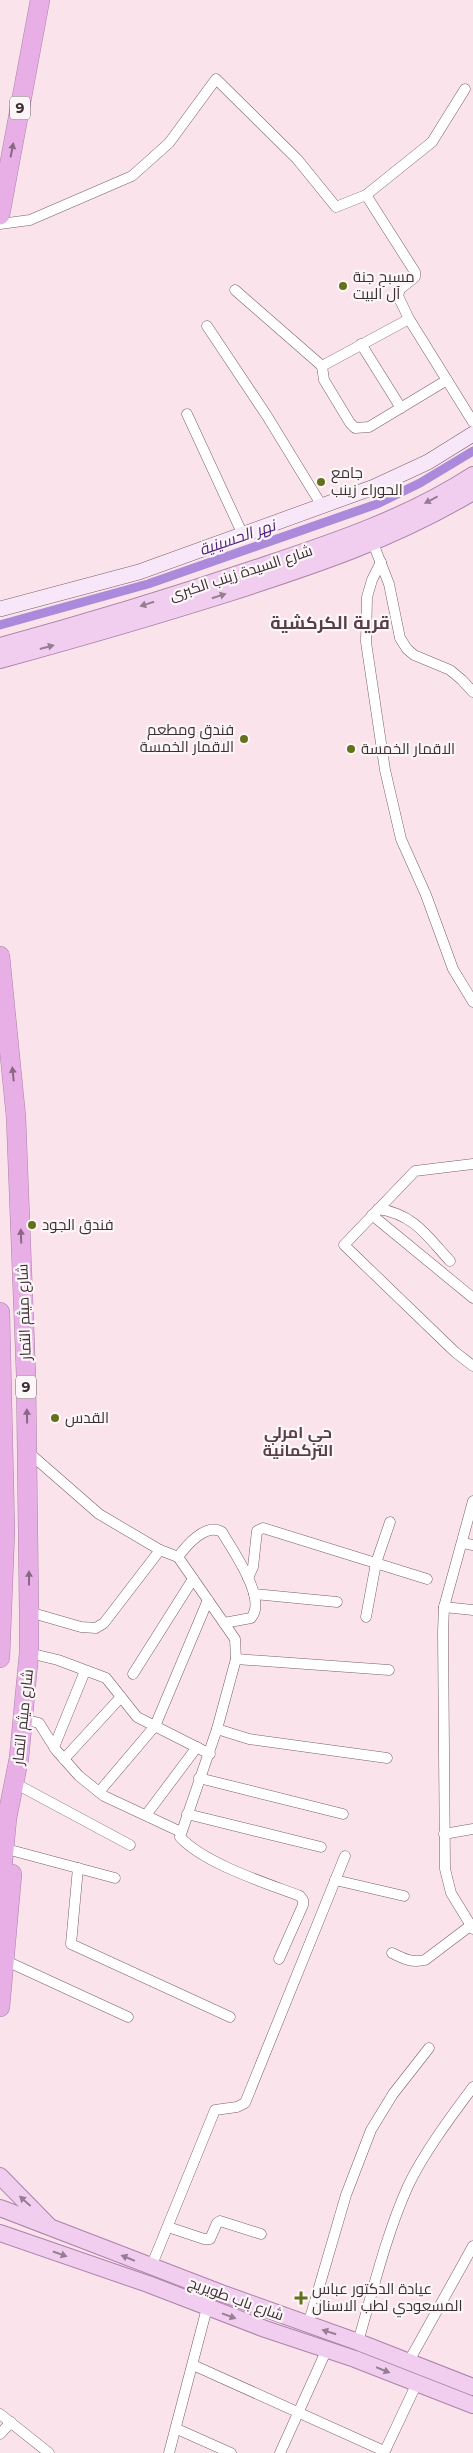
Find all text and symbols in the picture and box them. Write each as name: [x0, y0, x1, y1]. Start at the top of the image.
road number: 9: [10, 96, 30, 120]
one-way arrow: [9, 141, 17, 157]
place label: مسبح جنة آل البيت: [353, 267, 415, 303]
marker: مسبح جنة آل البيت: [337, 280, 349, 292]
place label: جامع الحوراء زينب: [331, 463, 403, 499]
marker: جامع الحوراء زينب: [315, 476, 327, 488]
one-way arrow: [424, 496, 438, 504]
water label: نهر الحسينية: [197, 515, 279, 559]
street label: شارع السيدة زينب الكبرى: [167, 540, 315, 607]
one-way arrow: [212, 591, 227, 599]
one-way arrow: [140, 601, 155, 608]
district label: قرية الكركشية: [270, 612, 390, 634]
one-way arrow: [40, 643, 55, 651]
place label: فندق ومطعم الاقمار الخمسة: [140, 720, 234, 756]
marker: فندق ومطعم الاقمار الخمسة: [238, 733, 250, 745]
place label: الاقمار الخمسة: [361, 739, 455, 758]
marker: الاقمار الخمسة: [345, 743, 357, 755]
one-way arrow: [9, 1065, 17, 1081]
place label: فندق الجود: [42, 1215, 114, 1235]
marker: فندق الجود: [26, 1219, 38, 1231]
one-way arrow: [17, 1228, 25, 1244]
street label: شارع ميثم التمار: [12, 1263, 37, 1361]
road number: 9: [16, 1375, 36, 1398]
one-way arrow: [23, 1408, 31, 1424]
place label: القدس: [65, 1408, 109, 1428]
marker: القدس: [49, 1412, 61, 1424]
district label: حي امرلي التركمانية: [263, 1423, 333, 1460]
one-way arrow: [25, 1570, 33, 1586]
street label: شارع ميثم التمار: [8, 1668, 39, 1767]
one-way arrow: [20, 2195, 32, 2207]
one-way arrow: [53, 2251, 68, 2258]
one-way arrow: [120, 2253, 135, 2261]
street label: شارع باب طويريج: [185, 2272, 286, 2326]
place label: عيادة الدكتور عباس المسعودي لطب الاسنان: [312, 2279, 462, 2318]
marker: عيادة الدكتور عباس المسعودي لطب الاسنان: [294, 2291, 308, 2305]
one-way arrow: [222, 2312, 237, 2320]
one-way arrow: [322, 2328, 337, 2335]
one-way arrow: [376, 2366, 390, 2374]

